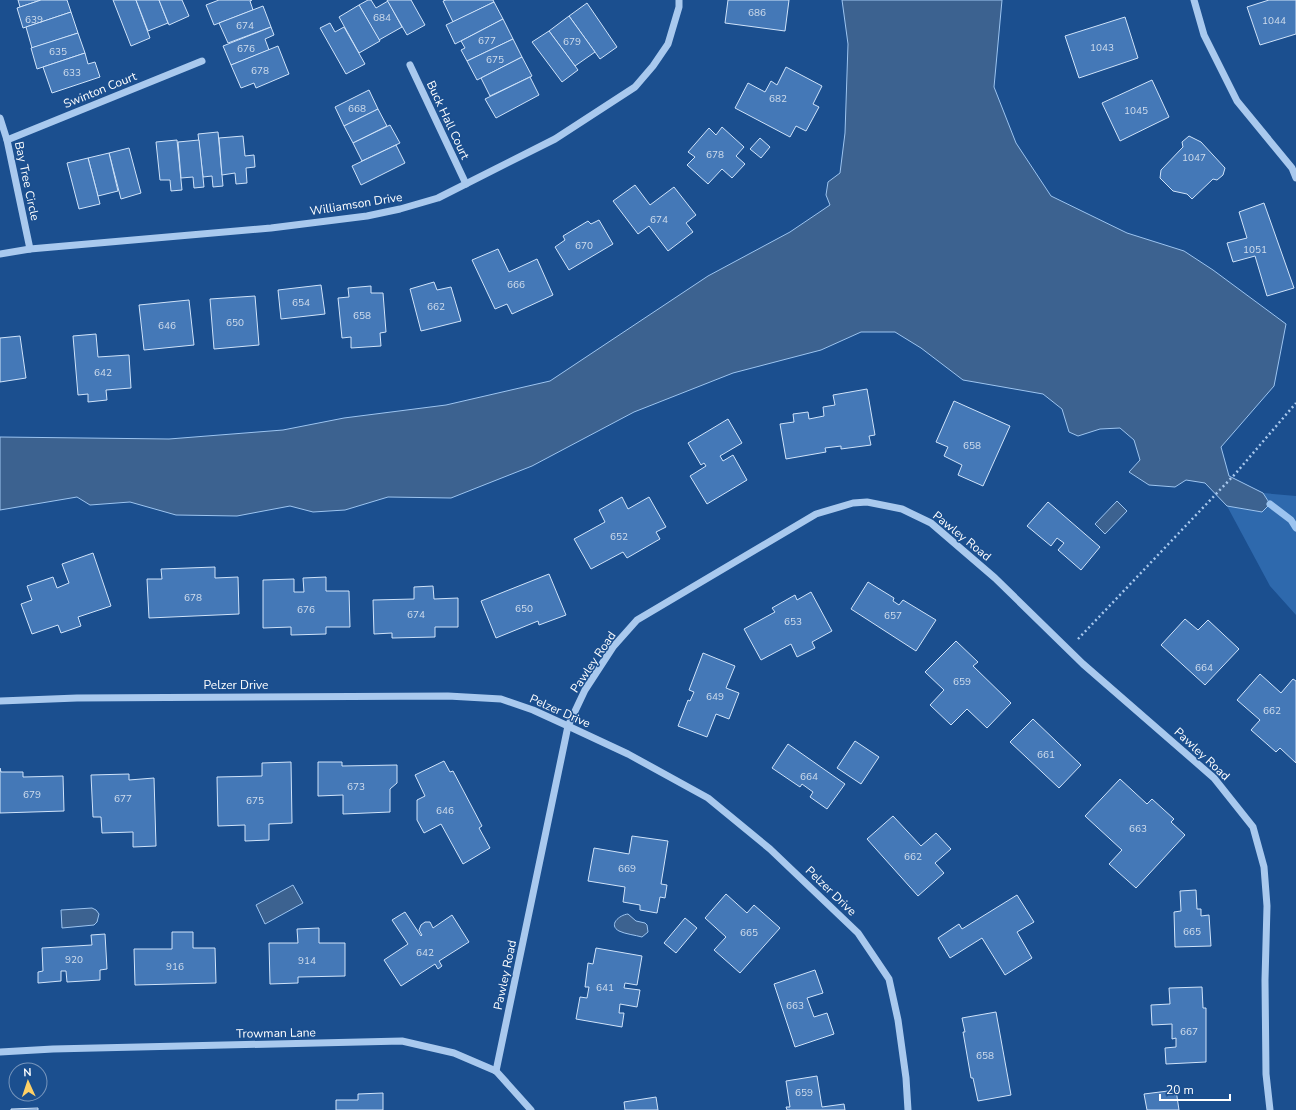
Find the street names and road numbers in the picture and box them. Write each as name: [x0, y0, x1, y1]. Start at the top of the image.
street label: Swinton Court: [61, 68, 140, 112]
street label: Buck Hall Court: [423, 78, 474, 163]
street label: Bay Tree Circle: [11, 140, 43, 222]
street label: Williamson Drive: [309, 189, 403, 219]
street label: Pawley Road: [930, 508, 994, 564]
street label: Pawley Road: [567, 628, 619, 696]
street label: Pelzer Drive: [204, 677, 268, 693]
street label: Pelzer Drive: [527, 690, 593, 732]
street label: Pawley Road: [1171, 724, 1233, 784]
street label: Pelzer Drive: [802, 863, 860, 919]
street label: Pawley Road: [490, 939, 520, 1011]
street label: Trowman Lane: [236, 1024, 316, 1042]

